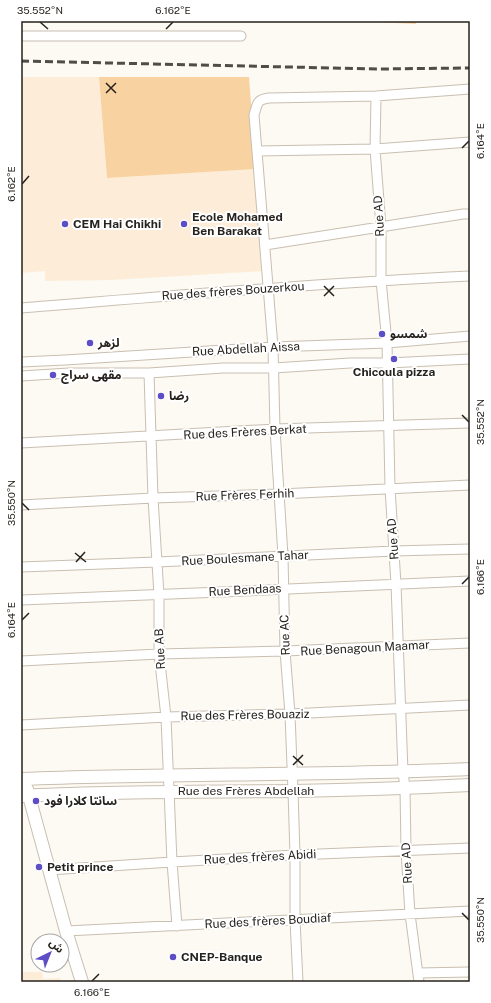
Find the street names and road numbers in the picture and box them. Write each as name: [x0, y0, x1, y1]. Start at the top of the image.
street label: Rue AD: [371, 195, 387, 237]
street label: Rue des frères Bouzerkou: [161, 279, 305, 303]
street label: Rue Abdellah Aissa: [192, 339, 300, 359]
street label: Rue des Frères Berkat: [183, 422, 307, 442]
street label: Rue Frères Ferhih: [195, 486, 295, 504]
street label: Rue AD: [385, 518, 401, 560]
street label: Rue Boulesmane Tahar: [181, 548, 309, 568]
street label: Rue Bendaas: [208, 581, 282, 599]
street label: Rue AC: [277, 614, 293, 656]
street label: Rue AB: [152, 628, 168, 670]
street label: Rue Benagoun Maamar: [300, 638, 430, 658]
street label: Rue des Frères Bouaziz: [180, 707, 310, 723]
street label: Rue des Frères Abdellah: [178, 784, 314, 798]
street label: Rue AD: [399, 842, 415, 884]
street label: Rue des frères Abidi: [203, 847, 317, 867]
street label: Rue des frères Boudiaf: [204, 911, 332, 931]

